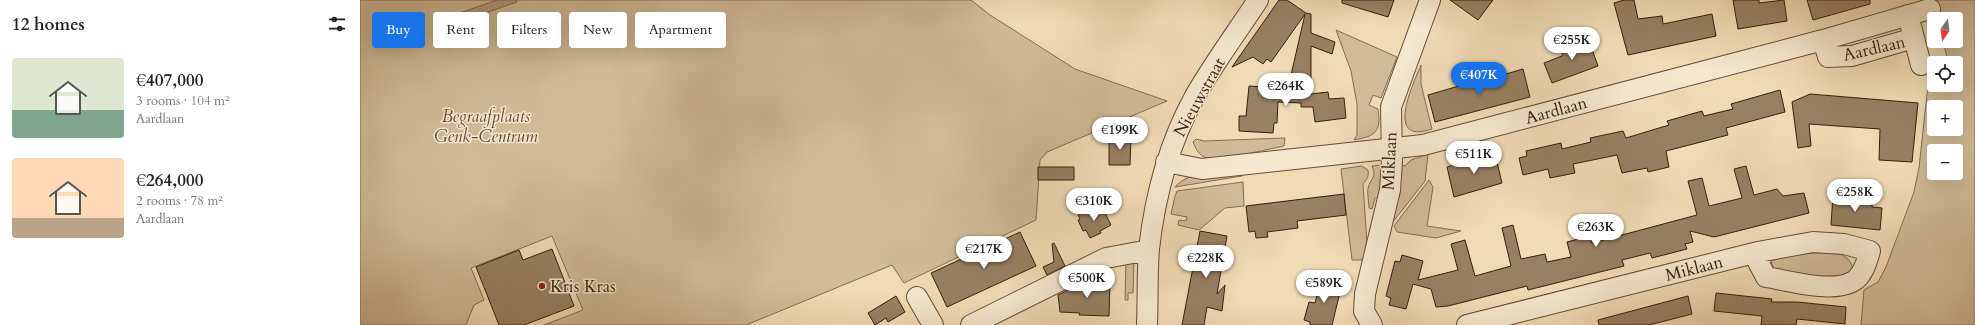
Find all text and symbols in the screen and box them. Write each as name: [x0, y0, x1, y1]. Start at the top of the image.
chip: Buy: [372, 12, 425, 48]
chip: Rent: [433, 12, 489, 48]
chip: Filters: [497, 12, 561, 48]
chip: New: [569, 12, 627, 48]
chip: Apartment: [635, 12, 726, 48]
north arrow: [1927, 12, 1963, 48]
map controls: [1927, 12, 1963, 180]
text: 12 homes: [12, 13, 85, 36]
icon: filters: [326, 13, 348, 35]
pin: €255K: [1544, 27, 1600, 61]
street label: Aardlaan: [1841, 30, 1908, 67]
text: €255K: [1553, 31, 1591, 49]
street label: Nieuwstraat: [1168, 53, 1231, 141]
button: locate: [1927, 56, 1963, 92]
pin: €407K: [1451, 62, 1507, 96]
text: €407K: [1460, 66, 1498, 84]
text: €407,000: [136, 69, 203, 92]
pin: €264K: [1258, 73, 1314, 107]
icon: home: [44, 74, 92, 122]
text: €264K: [1267, 77, 1305, 95]
street label: Aardlaan: [1523, 91, 1590, 130]
text: 3 rooms · 104 m²: [136, 92, 229, 110]
button: +: [1927, 100, 1963, 136]
park label: Begraafplaats Genk-Centrum: [434, 105, 538, 148]
text: Aardlaan: [136, 110, 184, 128]
pin: €199K: [1092, 117, 1148, 151]
text: €199K: [1101, 121, 1139, 139]
street label: Miklaan: [1376, 131, 1403, 191]
pin: €511K: [1446, 141, 1502, 175]
button: −: [1927, 144, 1963, 180]
text: €511K: [1455, 145, 1493, 163]
text: €264,000: [136, 169, 203, 192]
icon: home: [44, 174, 92, 222]
pin: €258K: [1827, 179, 1883, 213]
text: €258K: [1836, 183, 1874, 201]
pin: €310K: [1066, 188, 1122, 222]
text: 2 rooms · 78 m²: [136, 192, 223, 210]
text: €310K: [1075, 192, 1113, 210]
text: Aardlaan: [136, 210, 184, 228]
pin: €263K: [1568, 214, 1624, 248]
text: €263K: [1577, 218, 1615, 236]
pin: €217K: [956, 236, 1012, 270]
text: €217K: [965, 240, 1003, 258]
pin: €228K: [1178, 245, 1234, 279]
text: €228K: [1187, 249, 1225, 267]
street label: Miklaan: [1663, 250, 1726, 287]
pin: €500K: [1059, 265, 1115, 299]
text: €500K: [1068, 269, 1106, 287]
pin: €589K: [1296, 270, 1352, 304]
text: €589K: [1305, 274, 1343, 292]
place label: Kris Kras: [550, 275, 616, 298]
marker: Kris Kras: [537, 281, 547, 291]

